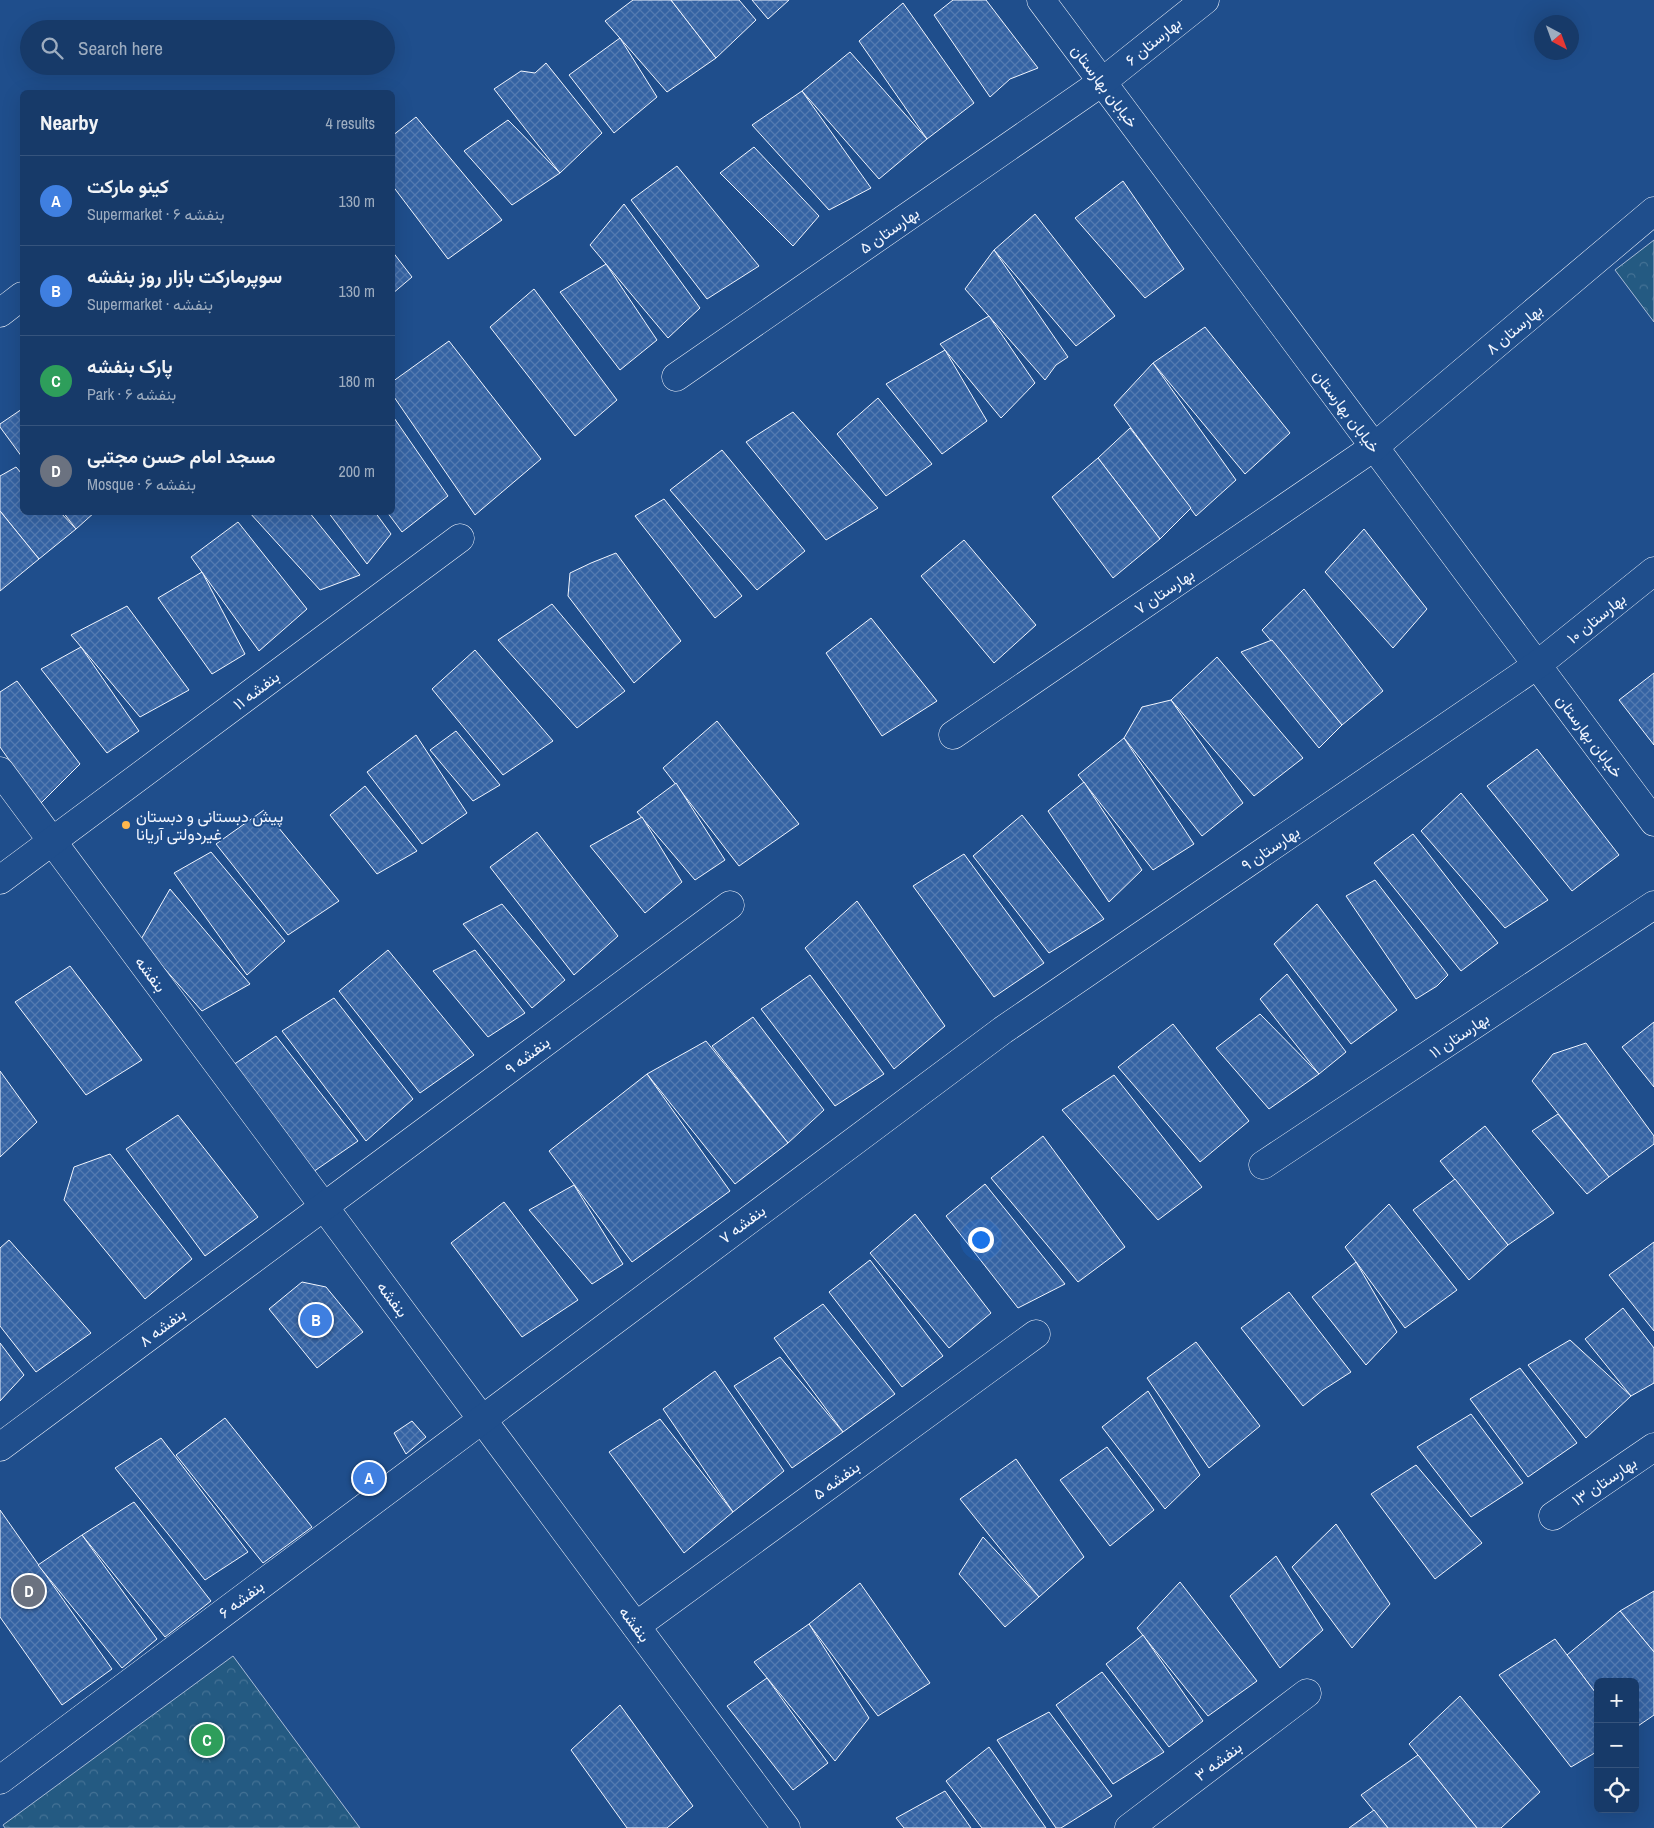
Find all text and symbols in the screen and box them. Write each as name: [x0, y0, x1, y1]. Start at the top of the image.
street label: بهارستان ۶: [1120, 12, 1186, 70]
north arrow: [1534, 15, 1579, 60]
search box: [20, 20, 395, 75]
icon: search: [38, 34, 66, 62]
text: Search here: [78, 35, 163, 61]
street label: خیابان بهارستان: [1066, 40, 1144, 132]
text: Nearby: [40, 108, 98, 137]
text: 4 results: [325, 112, 375, 134]
text: کینو مارکت: [87, 173, 169, 199]
text: A: [51, 190, 61, 212]
text: 130 m: [339, 190, 375, 212]
street label: بهارستان ۵: [855, 202, 923, 258]
text: Supermarket · بنفشه ۶: [87, 203, 224, 225]
text: سوپرمارکت بازار روز بنفشه: [87, 263, 282, 289]
text: B: [51, 280, 61, 302]
text: 130 m: [339, 280, 375, 302]
text: Supermarket · بنفشه: [87, 293, 213, 315]
street label: بهارستان ۸: [1481, 299, 1547, 359]
text: پارک بنفشه: [87, 353, 173, 379]
street label: خیابان بهارستان: [1308, 365, 1386, 457]
text: C: [51, 370, 61, 392]
text: 180 m: [339, 370, 375, 392]
text: Park · بنفشه ۶: [87, 383, 176, 405]
text: مسجد امام حسن مجتبی: [87, 443, 276, 469]
text: D: [51, 460, 61, 482]
text: 200 m: [339, 460, 375, 482]
text: Mosque · بنفشه ۶: [87, 473, 196, 495]
street label: بهارستان ۷: [1130, 563, 1198, 619]
street label: بهارستان ۱۰: [1562, 587, 1630, 649]
street label: بنفشه ۱۱: [228, 665, 284, 715]
street label: خیابان بهارستان: [1551, 690, 1629, 782]
place label: پیش دبستانی و دبستان غیردولتی آریانا: [136, 805, 283, 845]
marker: پیش دبستانی و دبستان غیردولتی آریانا: [120, 819, 132, 831]
street label: بهارستان ۹: [1236, 820, 1304, 876]
street label: بنفشه: [130, 951, 172, 997]
street label: بهارستان ۱۱: [1425, 1007, 1493, 1063]
street label: بنفشه ۹: [500, 1031, 554, 1079]
street label: بنفشه ۷: [714, 1199, 770, 1249]
your location: [968, 1227, 994, 1253]
street label: بنفشه: [372, 1276, 414, 1322]
pin: B: [300, 1301, 332, 1339]
street label: بنفشه ۸: [134, 1302, 190, 1352]
street label: بهارستان ۱۳: [1567, 1451, 1641, 1511]
street label: بنفشه ۵: [808, 1456, 864, 1504]
pin: A: [353, 1459, 385, 1497]
pin: D: [13, 1572, 45, 1610]
street label: بنفشه ۶: [214, 1575, 268, 1623]
street label: بنفشه: [614, 1601, 656, 1647]
map controls: [1594, 1678, 1639, 1813]
button: +: [1594, 1678, 1639, 1723]
pin: C: [191, 1721, 223, 1759]
button: −: [1594, 1723, 1639, 1768]
street label: بنفشه ۳: [1190, 1736, 1246, 1786]
button: locate: [1594, 1768, 1639, 1813]

